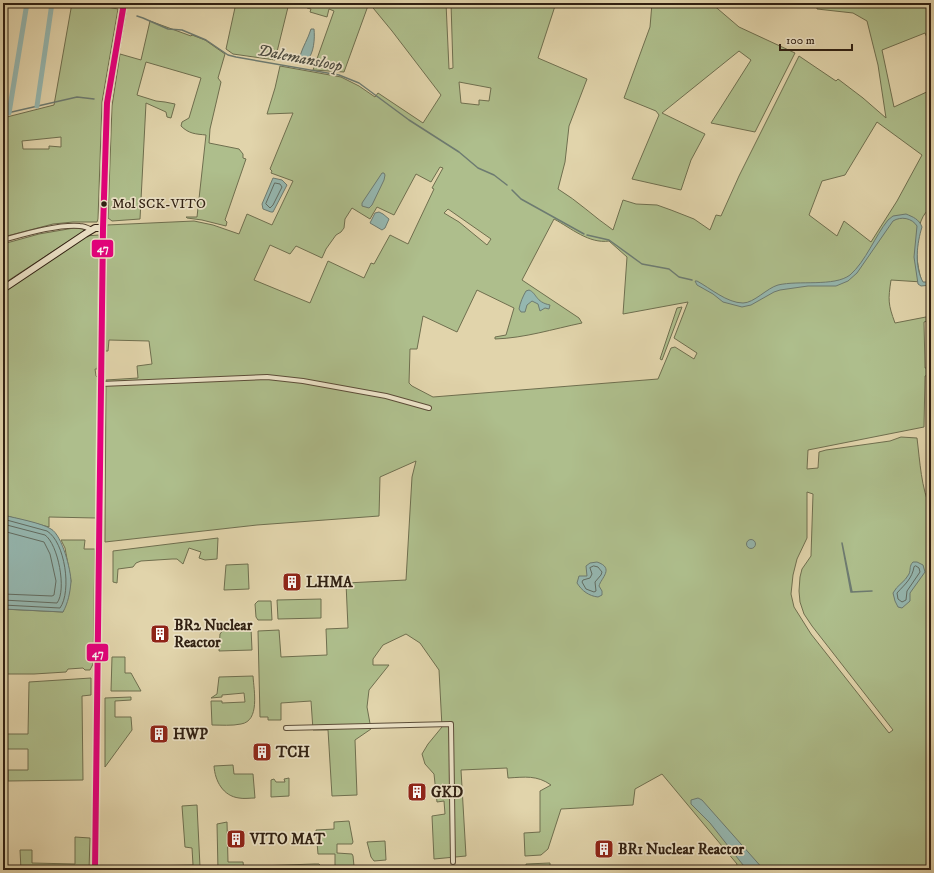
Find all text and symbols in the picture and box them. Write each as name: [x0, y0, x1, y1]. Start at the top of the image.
scale bar: [780, 26, 852, 52]
text: 100 m: [786, 33, 815, 48]
water label: Dalemansloop: [256, 40, 344, 76]
place label: Mol SCK-VITO: [112, 195, 206, 213]
marker: Mol SCK-VITO: [99, 199, 109, 209]
line badge: 47: [91, 239, 114, 258]
text: 47: [96, 242, 109, 256]
building icon: LHMA: [281, 571, 303, 593]
place label: LHMA: [306, 573, 353, 592]
place label: BR2 Nuclear Reactor: [174, 616, 253, 652]
building icon: BR2 Nuclear Reactor: [149, 623, 171, 645]
line badge: 47: [86, 643, 109, 662]
text: 47: [91, 647, 104, 661]
building icon: HWP: [148, 723, 170, 745]
place label: HWP: [173, 725, 208, 744]
building icon: TCH: [251, 741, 273, 763]
place label: TCH: [275, 743, 310, 762]
building icon: GKD: [406, 781, 428, 803]
place label: GKD: [431, 783, 463, 802]
building icon: VITO MAT: [225, 828, 247, 850]
place label: VITO MAT: [249, 830, 326, 849]
building icon: BR1 Nuclear Reactor: [593, 838, 615, 860]
place label: BR1 Nuclear Reactor: [618, 840, 745, 859]

